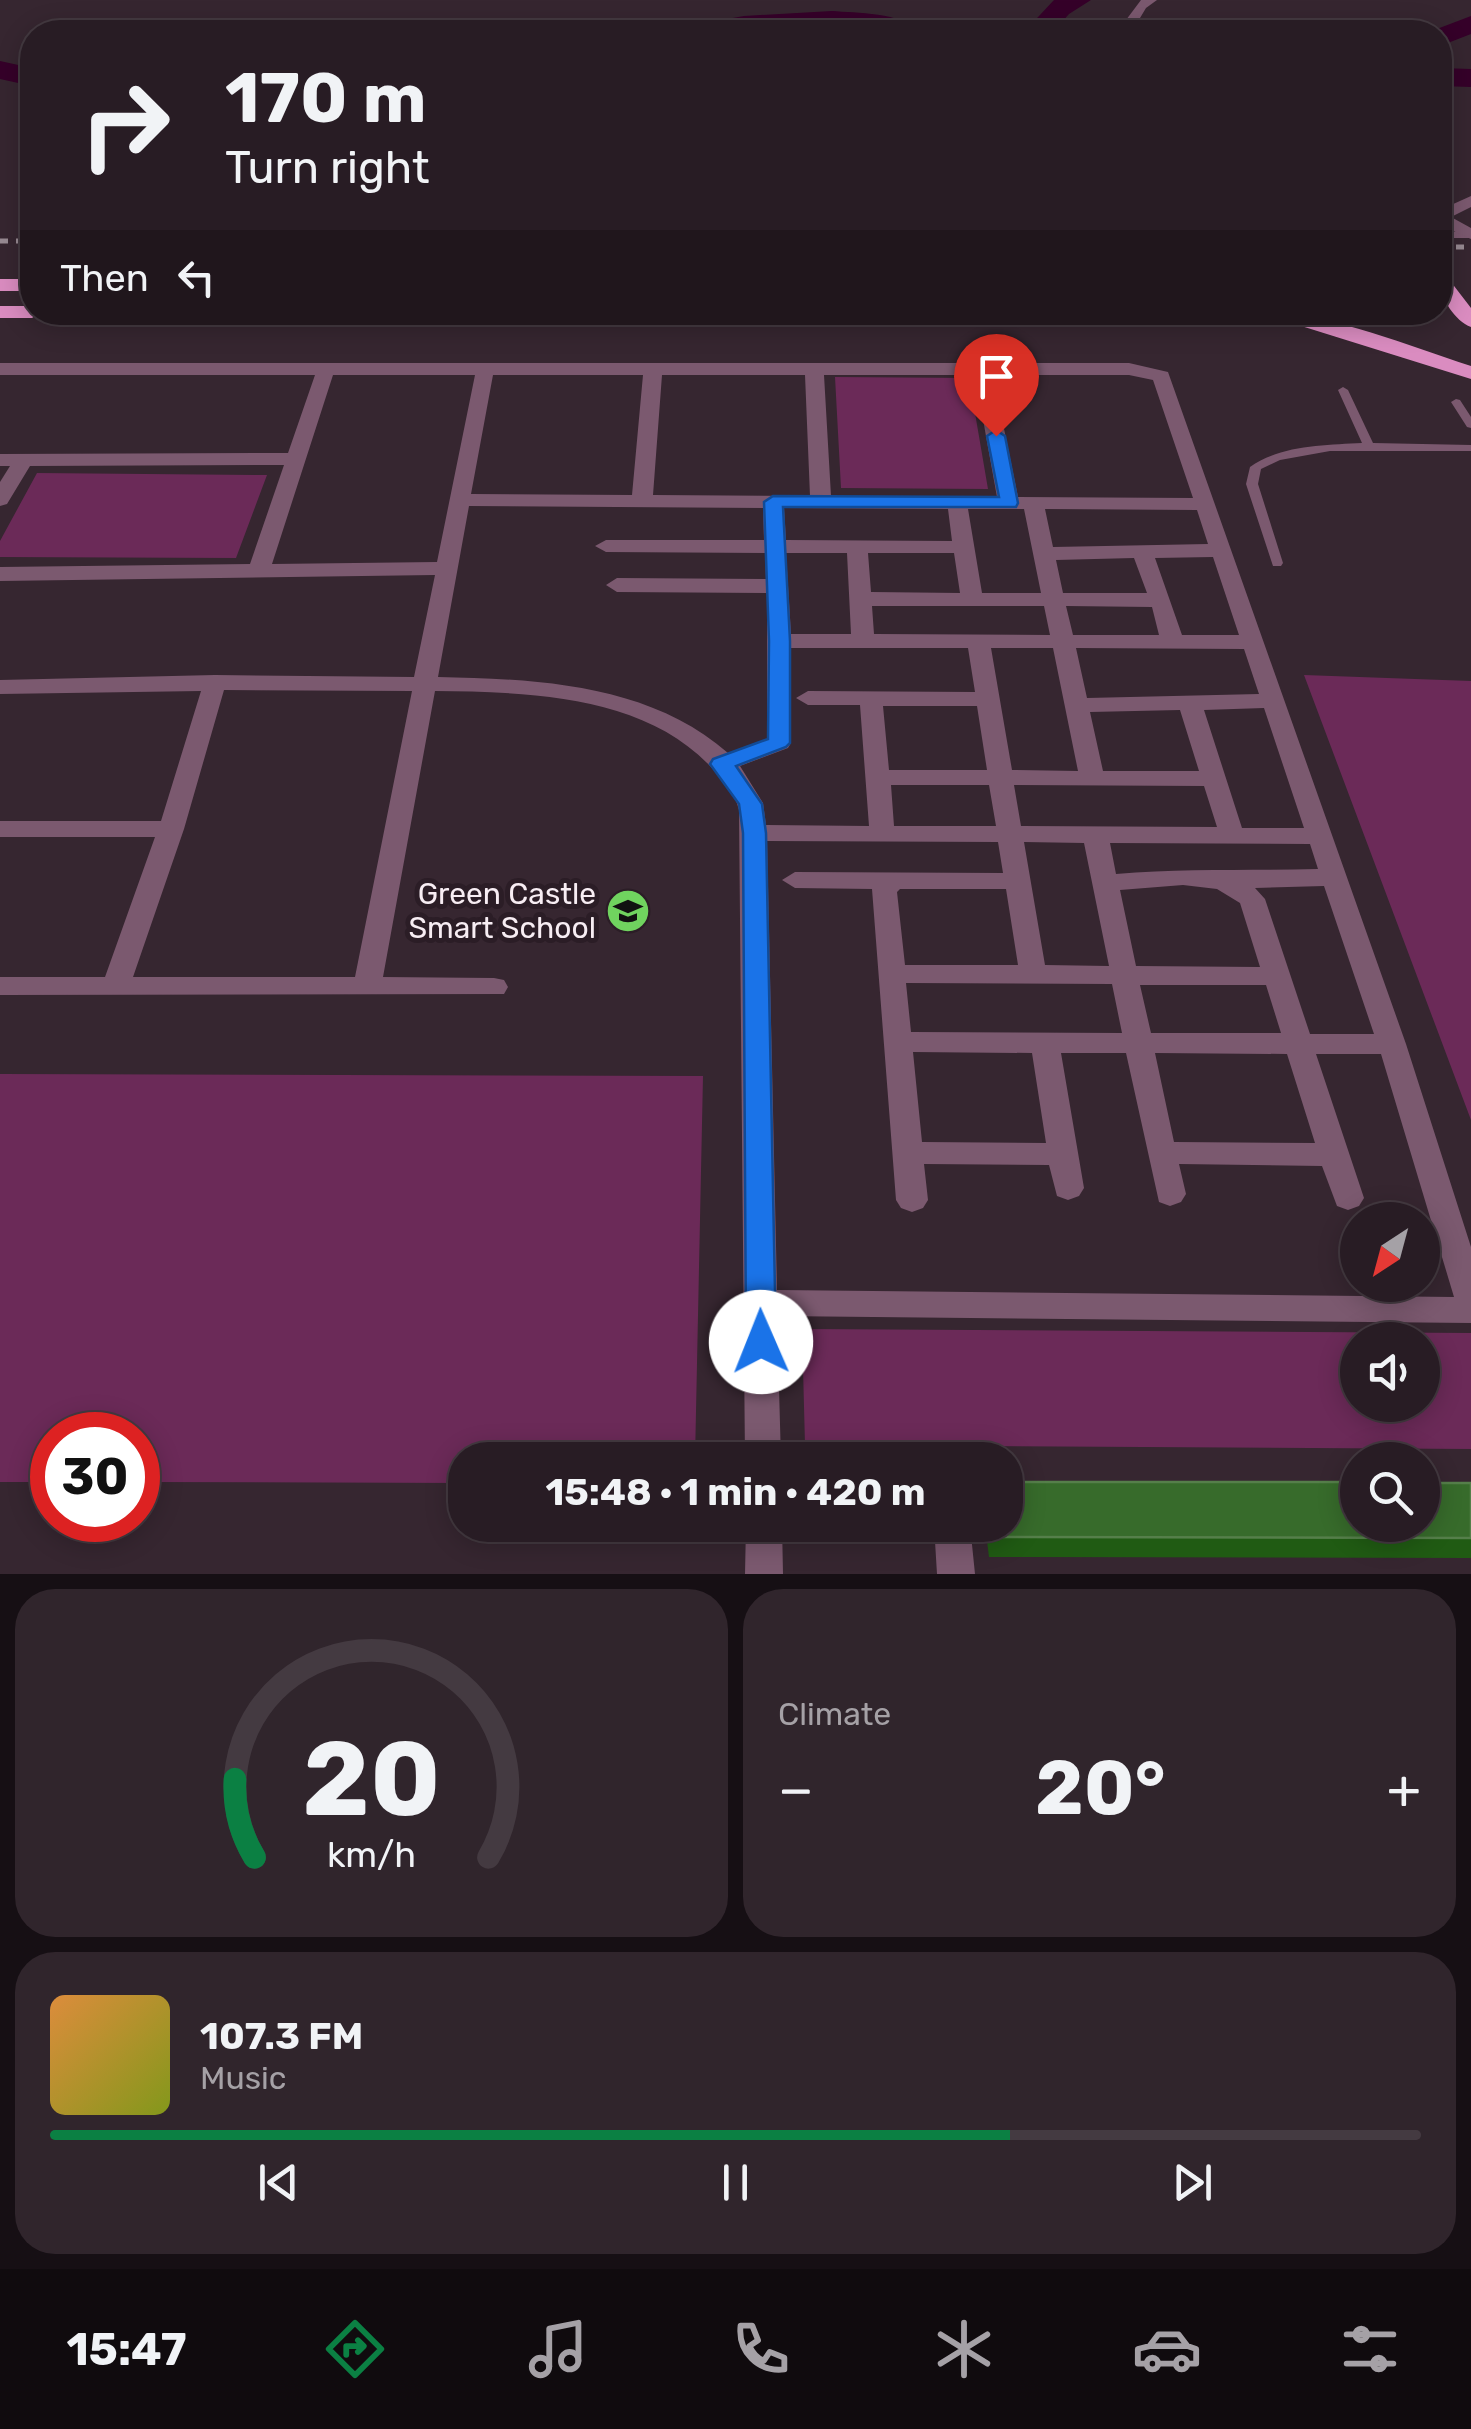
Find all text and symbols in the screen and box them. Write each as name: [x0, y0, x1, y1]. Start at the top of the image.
text: 170 m: [225, 57, 427, 140]
icon: right: [60, 60, 190, 190]
text: Turn right: [225, 141, 429, 194]
icon: left: [169, 250, 224, 305]
text: Then: [60, 255, 149, 301]
pin: [954, 334, 1039, 437]
icon: arrive: [969, 349, 1024, 404]
place label: Green Castle Smart School: [408, 876, 596, 946]
school or university icon: Green Castle Smart School: [605, 888, 651, 934]
north arrow: [1340, 1202, 1440, 1302]
map controls: [1340, 1202, 1440, 1542]
position arrow: [709, 1290, 813, 1394]
button: sound: [1340, 1322, 1440, 1422]
speed limit sign: 30: [30, 1412, 160, 1542]
button: search: [1340, 1442, 1440, 1542]
text: 15:48 · 1 min · 420 m: [545, 1469, 926, 1515]
text: Climate: [778, 1695, 891, 1733]
text: 20: [302, 1718, 441, 1841]
text: 20°: [1035, 1744, 1166, 1833]
text: −: [778, 1757, 814, 1822]
text: +: [1387, 1757, 1421, 1822]
text: km/h: [327, 1834, 416, 1876]
text: 107.3 FM: [200, 2013, 363, 2059]
text: Music: [200, 2059, 286, 2097]
icon: previous: [251, 2155, 306, 2210]
icon: pause: [708, 2155, 763, 2210]
icon: next: [1165, 2155, 1220, 2210]
icon: directions: [320, 2314, 390, 2384]
icon: music: [523, 2314, 593, 2384]
icon: phone: [726, 2314, 796, 2384]
icon: climate: [929, 2314, 999, 2384]
icon: car: [1132, 2314, 1202, 2384]
icon: filters: [1335, 2314, 1405, 2384]
text: 15:47: [67, 2323, 187, 2376]

